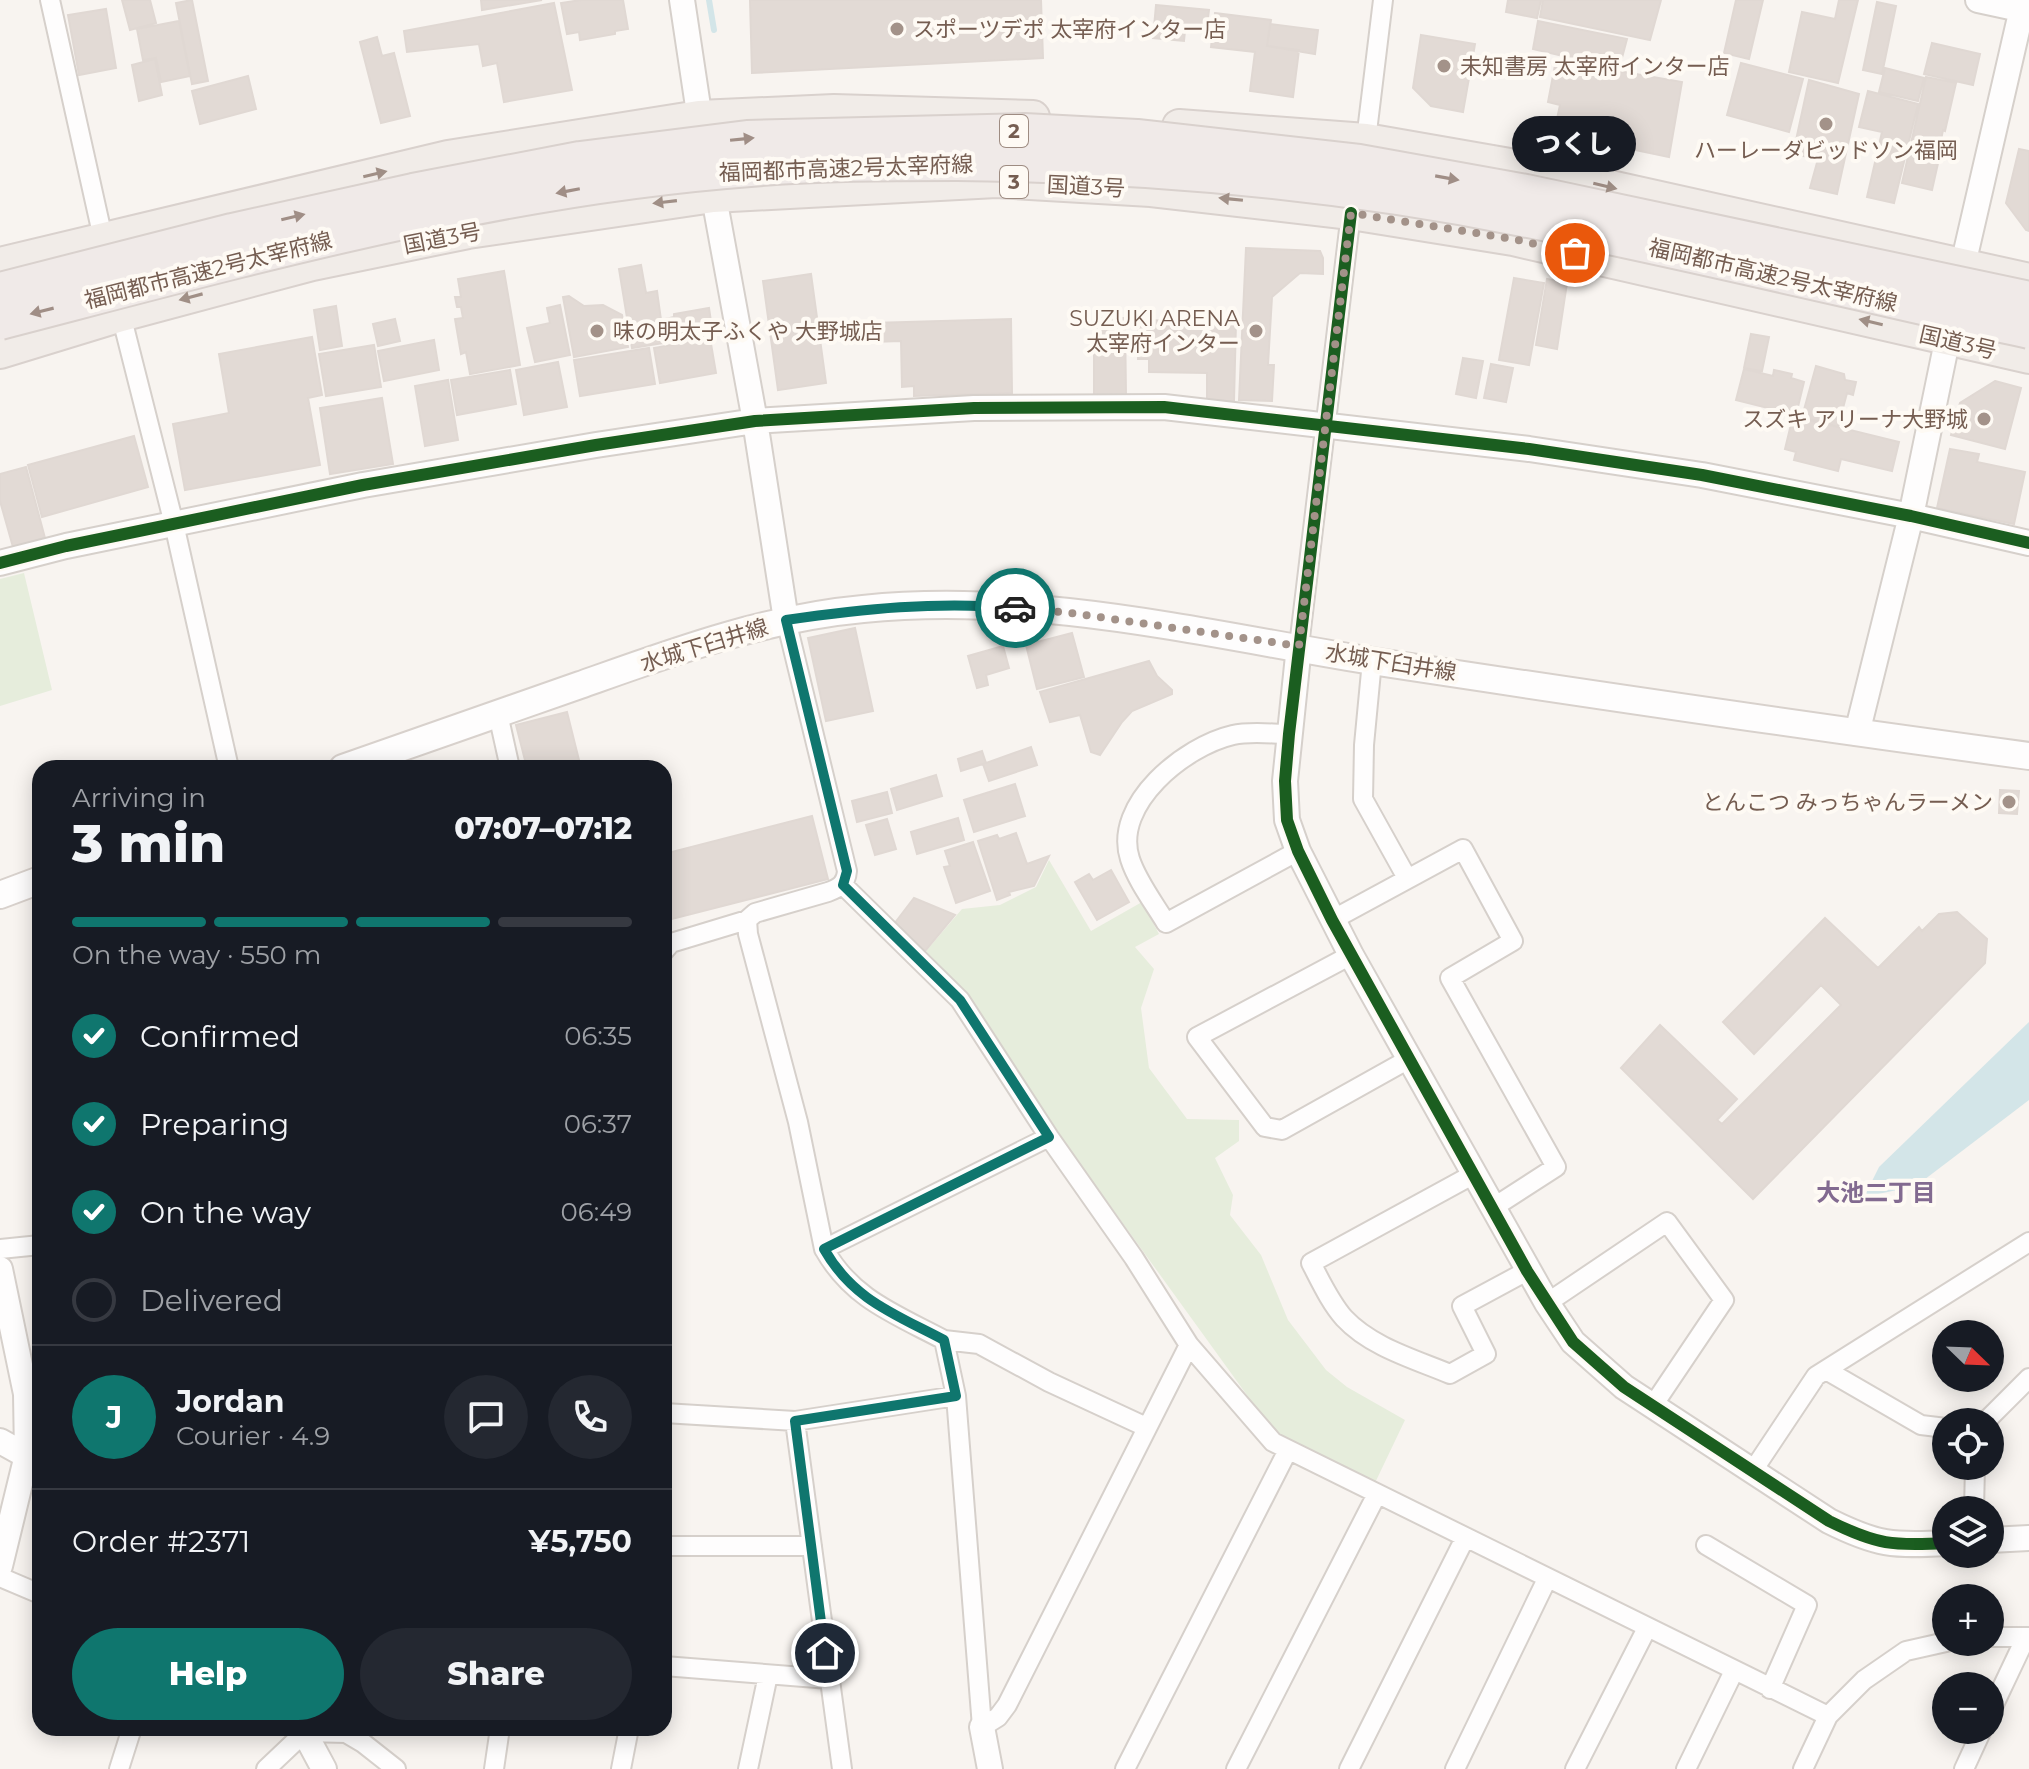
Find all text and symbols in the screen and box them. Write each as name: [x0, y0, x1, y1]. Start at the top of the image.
place label: スポーツデポ 太宰府インター店: [913, 16, 1226, 43]
marker: スポーツデポ 太宰府インター店: [888, 20, 906, 38]
place label: 未知書房 太宰府インター店: [1460, 53, 1730, 80]
marker: 未知書房 太宰府インター店: [1435, 57, 1453, 75]
road number: 2: [1000, 115, 1028, 147]
marker: ハーレーダビッドソン福岡: [1817, 115, 1835, 133]
callout: つくし: [1513, 117, 1637, 173]
text: つくし: [1535, 128, 1613, 160]
one-way arrow: [730, 133, 755, 146]
place label: ハーレーダビッドソン福岡: [1694, 137, 1958, 164]
street label: 福岡都市高速2号太宰府線: [718, 151, 974, 186]
road number: 3: [1000, 166, 1028, 198]
one-way arrow: [363, 167, 388, 180]
street label: 国道3号: [1046, 171, 1126, 202]
one-way arrow: [1435, 172, 1460, 184]
one-way arrow: [1592, 180, 1617, 193]
one-way arrow: [556, 185, 581, 198]
one-way arrow: [1218, 192, 1243, 205]
one-way arrow: [652, 195, 677, 208]
one-way arrow: [281, 210, 306, 223]
street label: 国道3号: [401, 218, 483, 259]
pin: [1541, 219, 1609, 287]
street label: 福岡都市高速2号太宰府線: [81, 227, 335, 314]
icon: bag: [1553, 231, 1597, 275]
street label: 福岡都市高速2号太宰府線: [1646, 234, 1900, 317]
one-way arrow: [178, 291, 203, 303]
one-way arrow: [30, 305, 55, 317]
place label: SUZUKI ARENA 太宰府インター: [1069, 305, 1240, 357]
one-way arrow: [1858, 315, 1883, 328]
place label: 味の明太子ふくや 大野城店: [613, 318, 883, 345]
street label: 国道3号: [1917, 321, 1999, 364]
marker: 味の明太子ふくや 大野城店: [588, 322, 606, 340]
marker: SUZUKI ARENA 太宰府インター: [1247, 322, 1265, 340]
place label: スズキ アリーナ大野城: [1742, 406, 1968, 433]
marker: スズキ アリーナ大野城: [1975, 410, 1993, 428]
courier: [975, 568, 1055, 648]
icon: car: [993, 586, 1037, 630]
street label: 水城下臼井線: [637, 613, 771, 678]
street label: 水城下臼井線: [1324, 639, 1458, 686]
text: Arriving in: [72, 782, 206, 814]
place label: とんこつ みっちゃんラーメン: [1702, 789, 1993, 816]
marker: とんこつ みっちゃんラーメン: [2000, 793, 2018, 811]
text: 07:07–07:12: [454, 810, 632, 847]
text: 3 min: [72, 812, 225, 875]
text: On the way · 550 m: [72, 939, 321, 971]
icon: check: [72, 1014, 116, 1058]
text: Confirmed: [140, 1018, 300, 1055]
text: 06:35: [564, 1020, 632, 1052]
icon: check: [72, 1102, 116, 1146]
text: Preparing: [140, 1106, 289, 1143]
text: 06:37: [564, 1108, 632, 1140]
district label: 大池二丁目: [1816, 1178, 1936, 1207]
icon: check: [72, 1190, 116, 1234]
text: On the way: [140, 1194, 311, 1231]
text: 06:49: [561, 1196, 632, 1228]
text: Delivered: [140, 1282, 283, 1319]
north arrow: [1932, 1320, 2004, 1392]
map controls: [1932, 1320, 2004, 1744]
button: chat: [444, 1375, 528, 1459]
button: phone: [548, 1375, 632, 1459]
text: Jordan: [176, 1383, 285, 1420]
text: J: [106, 1399, 122, 1436]
button: locate: [1932, 1408, 2004, 1480]
text: Courier · 4.9: [176, 1420, 330, 1452]
button: layers: [1932, 1496, 2004, 1568]
text: Order #2371: [72, 1523, 250, 1560]
text: ¥5,750: [528, 1523, 632, 1560]
button: +: [1932, 1584, 2004, 1656]
pin: [791, 1619, 859, 1687]
button: Help: [72, 1628, 344, 1720]
button: Share: [360, 1628, 632, 1720]
icon: home: [803, 1631, 847, 1675]
button: −: [1932, 1672, 2004, 1744]

